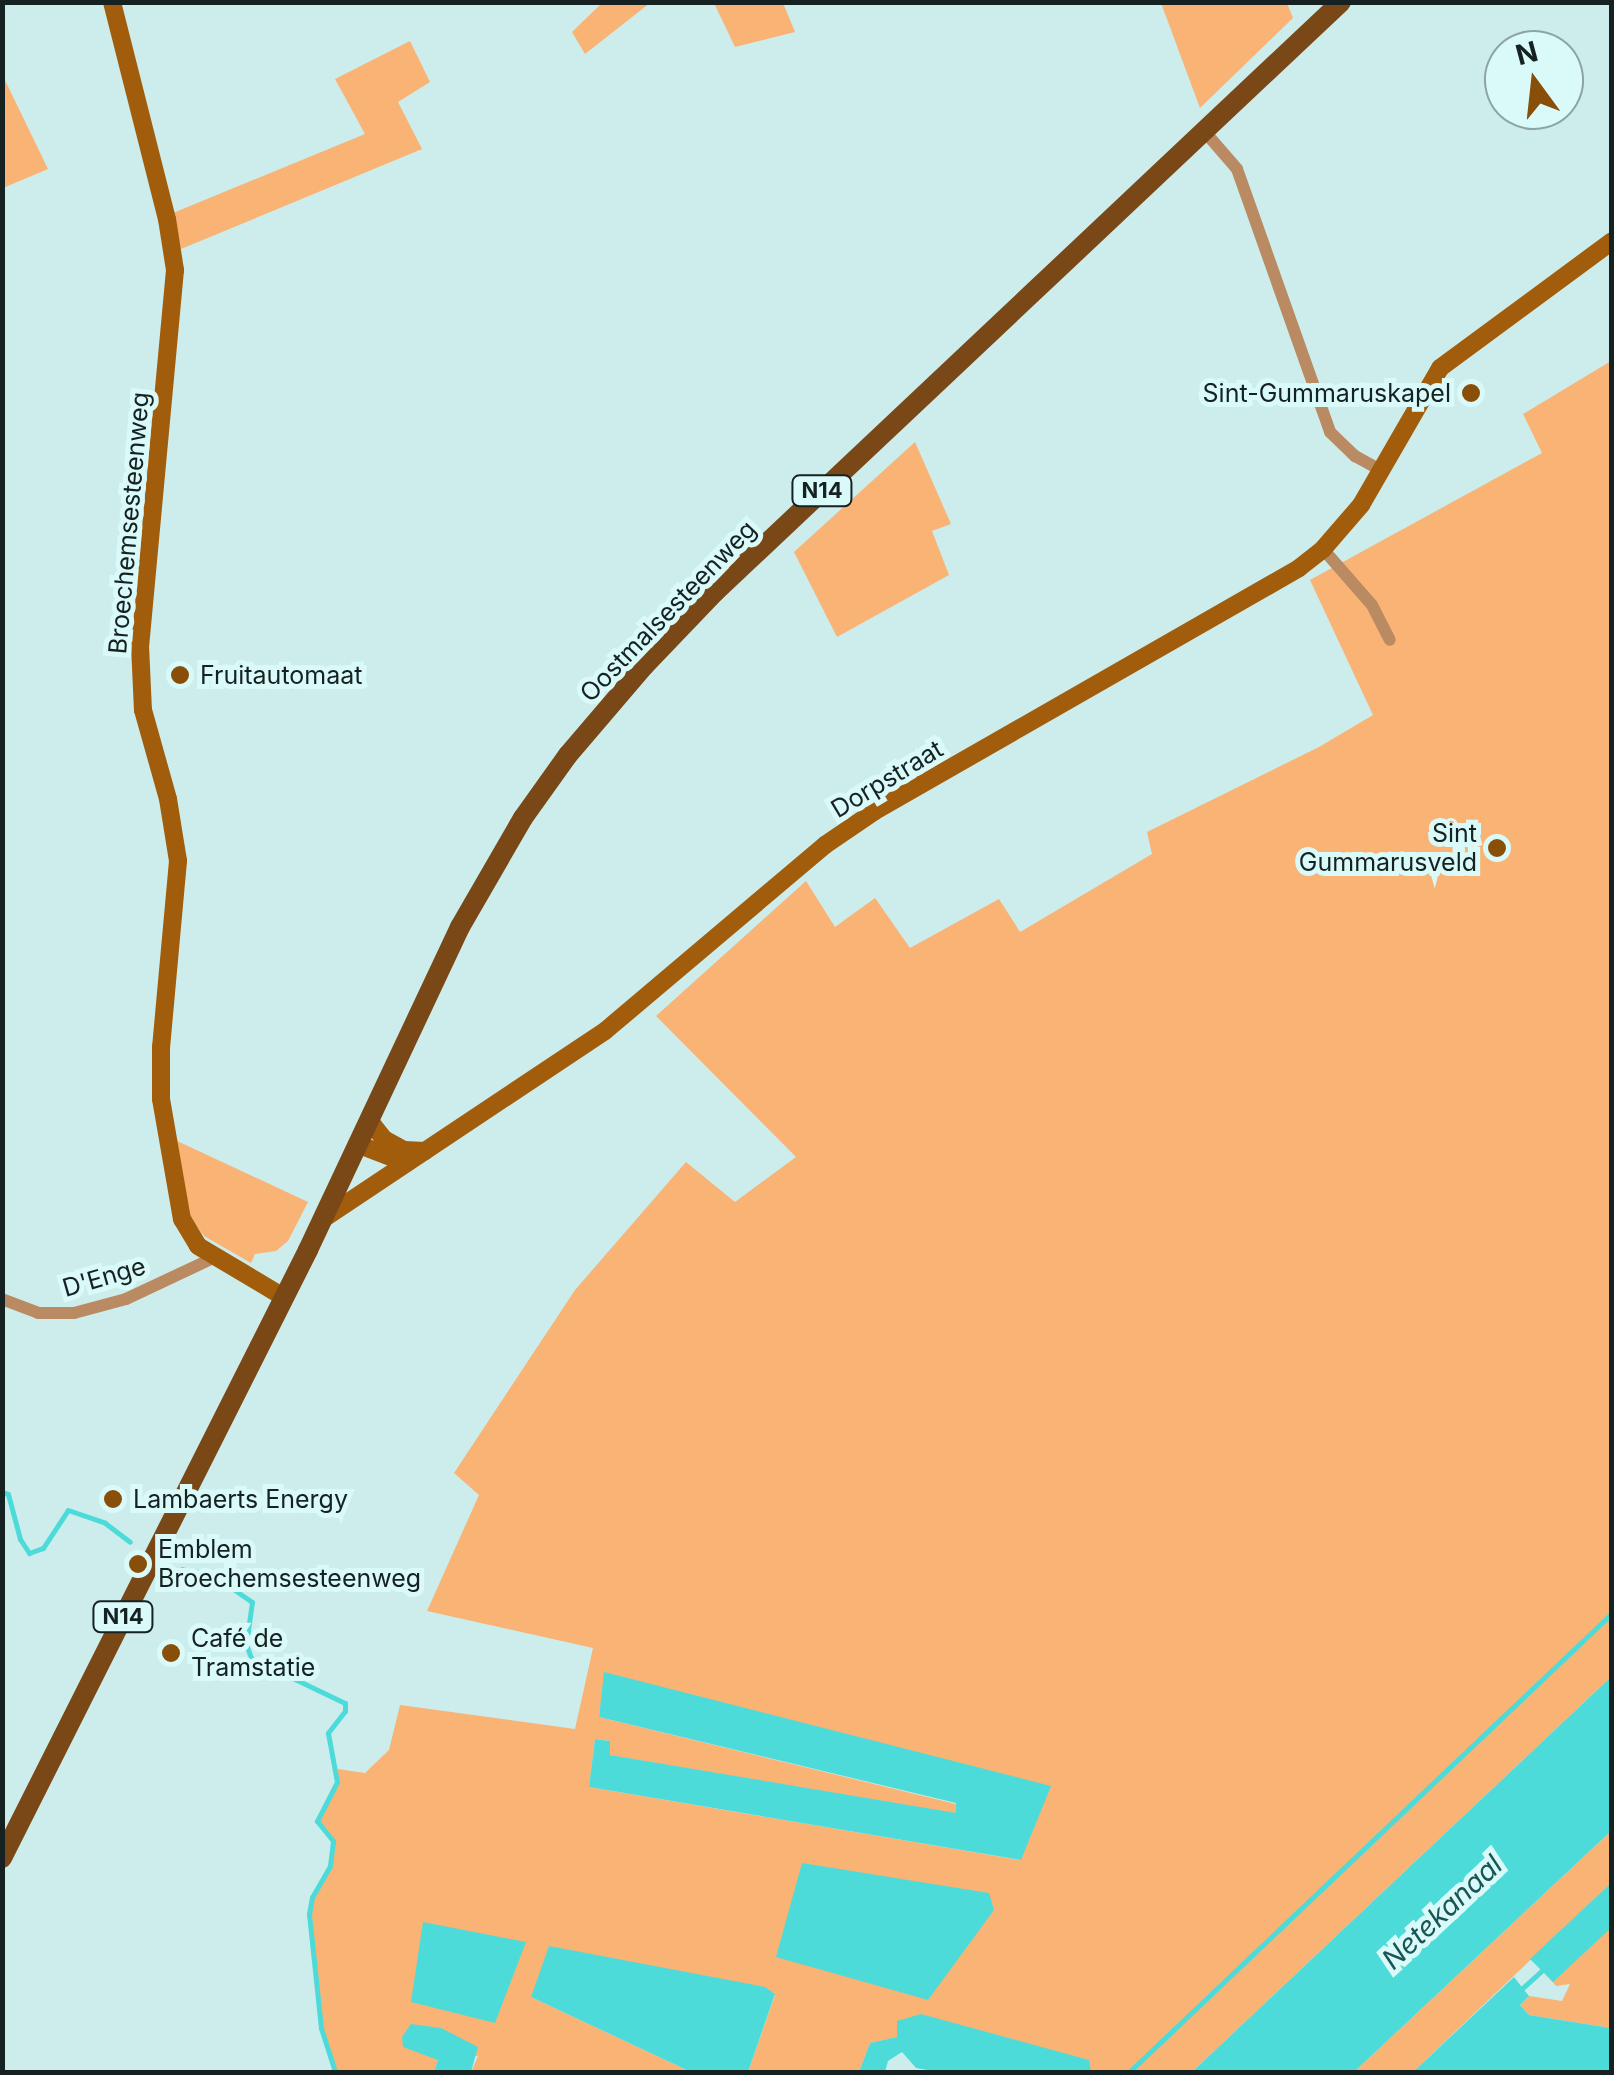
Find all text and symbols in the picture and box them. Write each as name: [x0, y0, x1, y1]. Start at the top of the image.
north arrow: [1484, 30, 1584, 130]
text: N: [1512, 34, 1541, 72]
place label: Sint-Gummaruskapel: [1203, 378, 1451, 408]
marker: Sint-Gummaruskapel: [1460, 382, 1482, 404]
street label: Broechemsesteenweg: [103, 391, 155, 655]
road number: N14: [790, 474, 854, 508]
street label: Oostmalsesteenweg: [574, 514, 762, 708]
place label: Fruitautomaat: [200, 660, 362, 690]
marker: Fruitautomaat: [169, 664, 191, 686]
street label: Dorpstraat: [826, 734, 948, 824]
place label: Sint Gummarusveld: [1299, 819, 1477, 878]
marker: Sint Gummarusveld: [1486, 837, 1508, 859]
street label: D'Enge: [59, 1251, 149, 1303]
place label: Lambaerts Energy: [133, 1484, 348, 1514]
marker: Lambaerts Energy: [102, 1488, 124, 1510]
place label: Emblem Broechemsesteenweg: [158, 1535, 421, 1594]
marker: Emblem Broechemsesteenweg: [127, 1553, 149, 1575]
road number: N14: [90, 1600, 156, 1634]
place label: Café de Tramstatie: [191, 1624, 315, 1683]
marker: Café de Tramstatie: [160, 1642, 182, 1664]
water label: Netekanaal: [1375, 1848, 1509, 1976]

